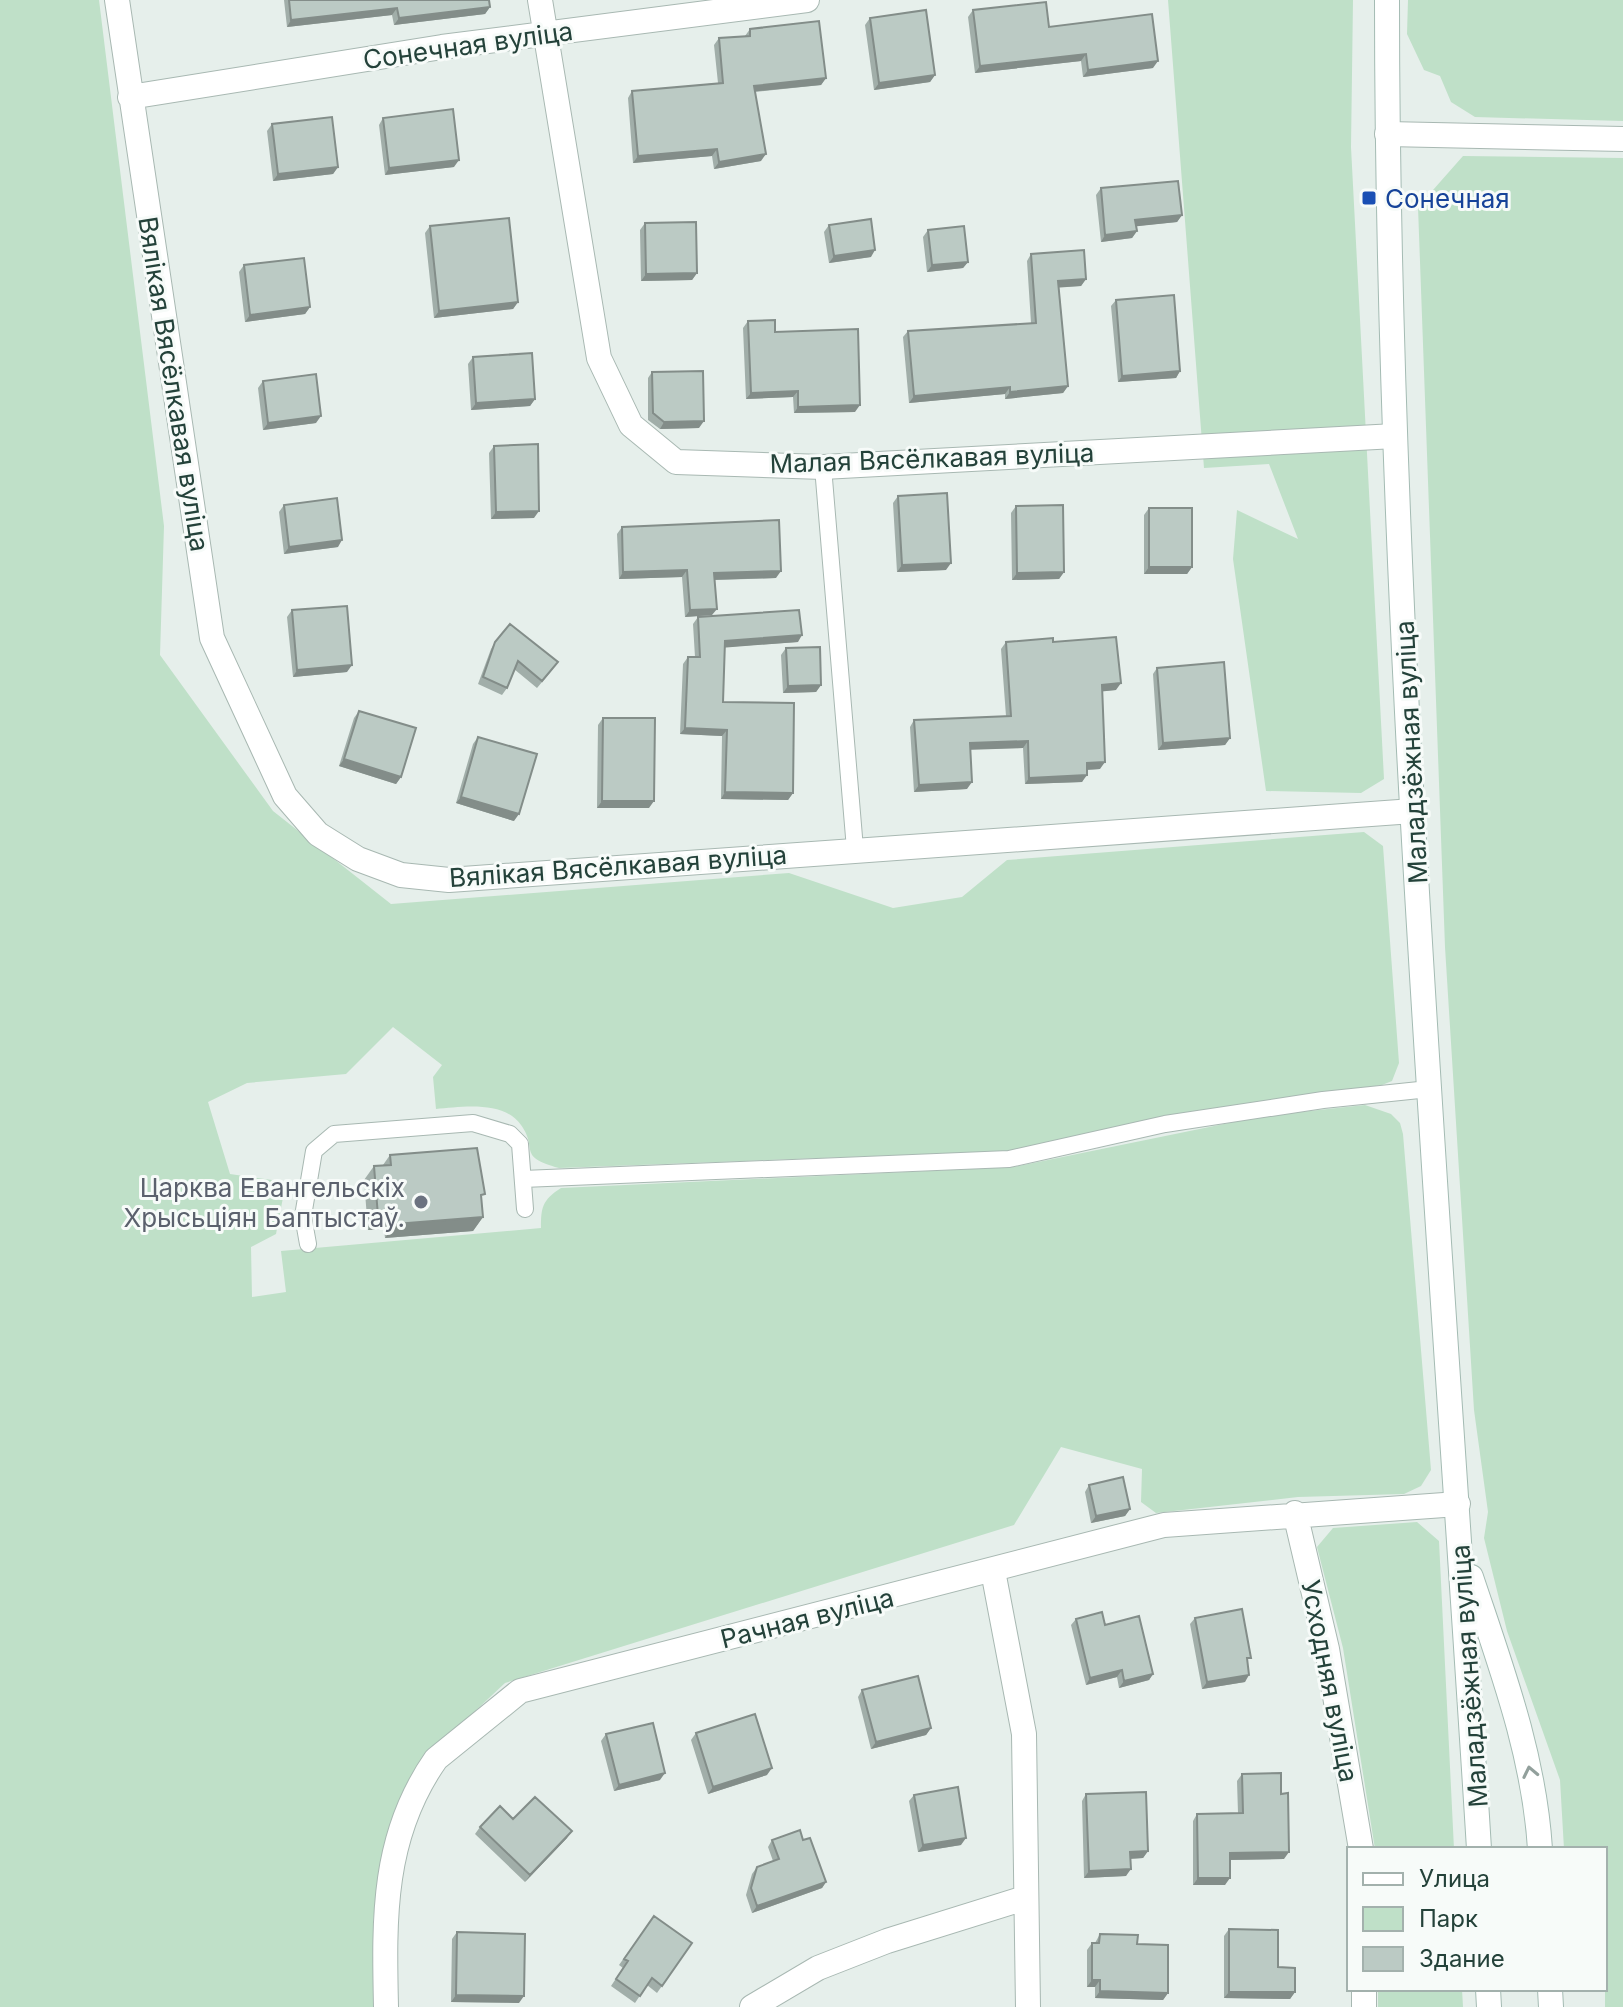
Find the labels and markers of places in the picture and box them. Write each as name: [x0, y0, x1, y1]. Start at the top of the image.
place label: Сонечная: [1385, 183, 1510, 214]
marker: Сонечная: [1360, 189, 1378, 207]
place label: Царква Евангельскіх Хрысьціян Баптыстаў.: [123, 1172, 405, 1233]
marker: Царква Евангельскіх Хрысьціян Баптыстаў.: [412, 1193, 430, 1211]

